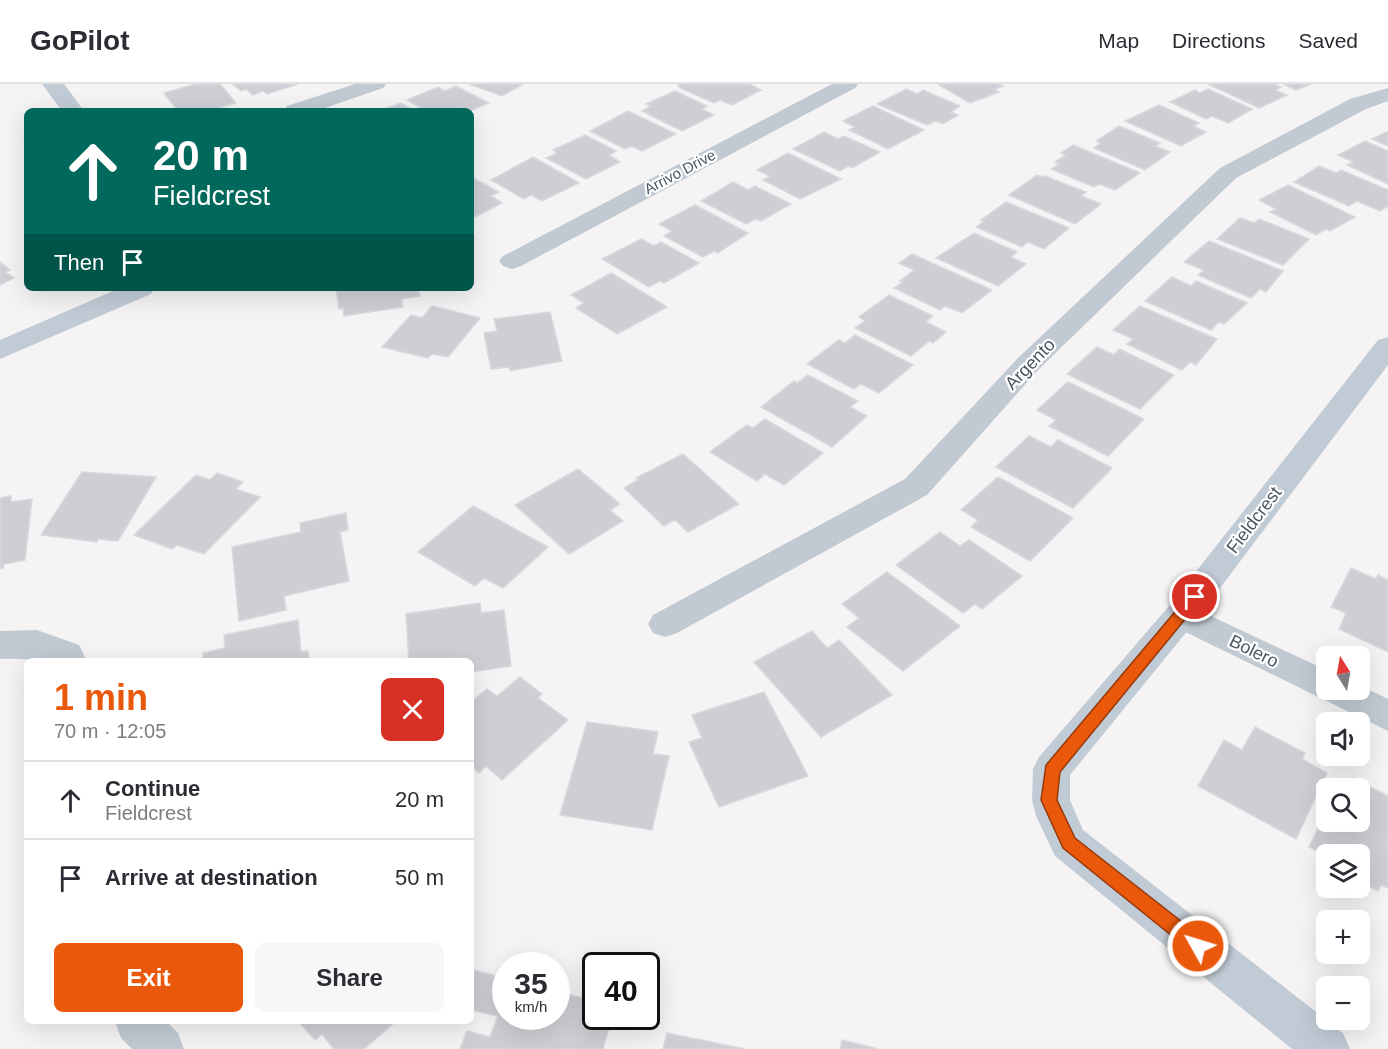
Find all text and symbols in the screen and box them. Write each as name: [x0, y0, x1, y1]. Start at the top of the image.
text: GoPilot: [30, 25, 130, 56]
text: Map: [1098, 29, 1139, 52]
text: Directions: [1172, 29, 1265, 52]
text: Saved: [1298, 29, 1358, 52]
icon: ahead: [54, 132, 132, 210]
text: 20 m: [153, 132, 249, 179]
street label: Arrivo Drive: [641, 146, 718, 197]
text: Fieldcrest: [153, 181, 270, 211]
icon: arrive: [116, 246, 149, 279]
text: Then: [54, 250, 104, 275]
street label: Argento: [1001, 334, 1059, 394]
street label: Fieldcrest: [1223, 483, 1285, 557]
pin: [1169, 571, 1220, 622]
icon: arrive: [1178, 580, 1211, 613]
street label: Bolero: [1226, 631, 1282, 671]
north arrow: [1316, 646, 1370, 700]
map controls: [1316, 646, 1370, 1030]
text: 1 min: [54, 677, 148, 718]
button: close: [381, 678, 444, 741]
button: sound: [1316, 712, 1370, 766]
text: 70 m · 12:05: [54, 720, 166, 742]
text: Continue: [105, 776, 200, 801]
button: search: [1316, 778, 1370, 832]
icon: ahead: [54, 784, 87, 817]
text: 20 m: [395, 787, 444, 812]
text: Fieldcrest: [105, 802, 192, 824]
button: layers: [1316, 844, 1370, 898]
icon: arrive: [54, 862, 87, 895]
text: Arrive at destination: [105, 865, 318, 890]
text: 50 m: [395, 865, 444, 890]
button: +: [1316, 910, 1370, 964]
position arrow: [1166, 914, 1230, 978]
button: Exit: [54, 943, 243, 1012]
button: Share: [255, 943, 444, 1012]
speed limit sign: 40: [582, 952, 660, 1030]
text: 35: [514, 967, 548, 1000]
button: −: [1316, 976, 1370, 1030]
text: km/h: [515, 998, 547, 1015]

